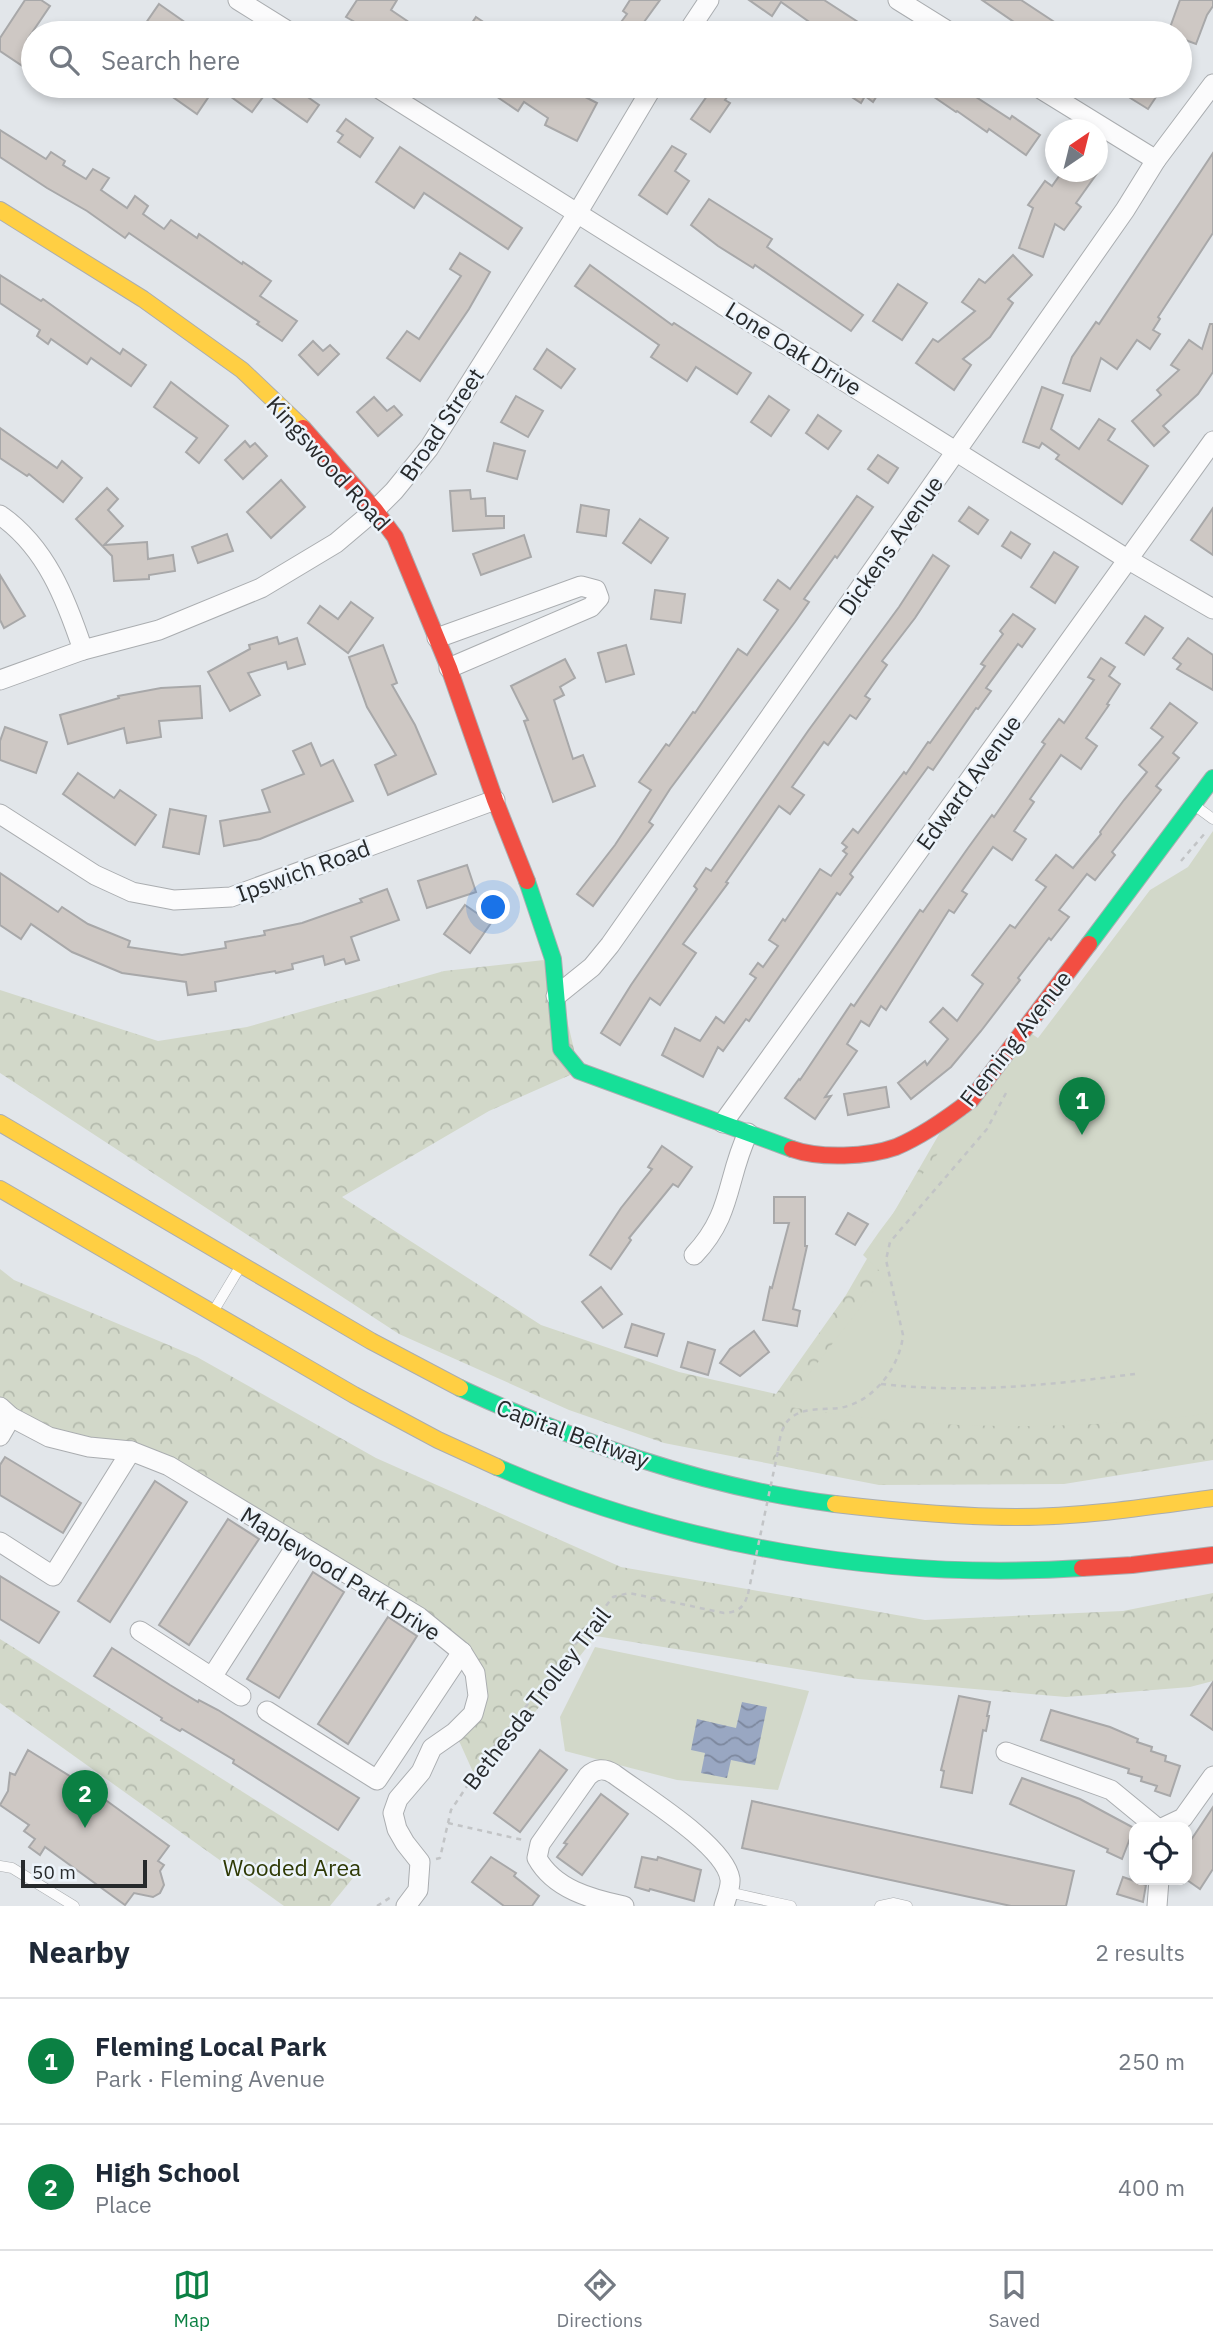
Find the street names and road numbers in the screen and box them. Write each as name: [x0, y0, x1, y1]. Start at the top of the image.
street label: Lone Oak Drive: [720, 294, 868, 402]
street label: Broad Street: [392, 362, 490, 486]
street label: Kingswood Road: [260, 389, 398, 537]
street label: Dickens Avenue: [831, 469, 949, 621]
street label: Edward Avenue: [909, 708, 1027, 856]
street label: Ipswich Road: [232, 832, 374, 908]
street label: Fleming Avenue: [952, 964, 1078, 1112]
street label: Capital Beltway: [492, 1391, 654, 1475]
street label: Maplewood Park Drive: [235, 1499, 447, 1647]
street label: Bethesda Trolley Trail: [455, 1601, 617, 1795]

